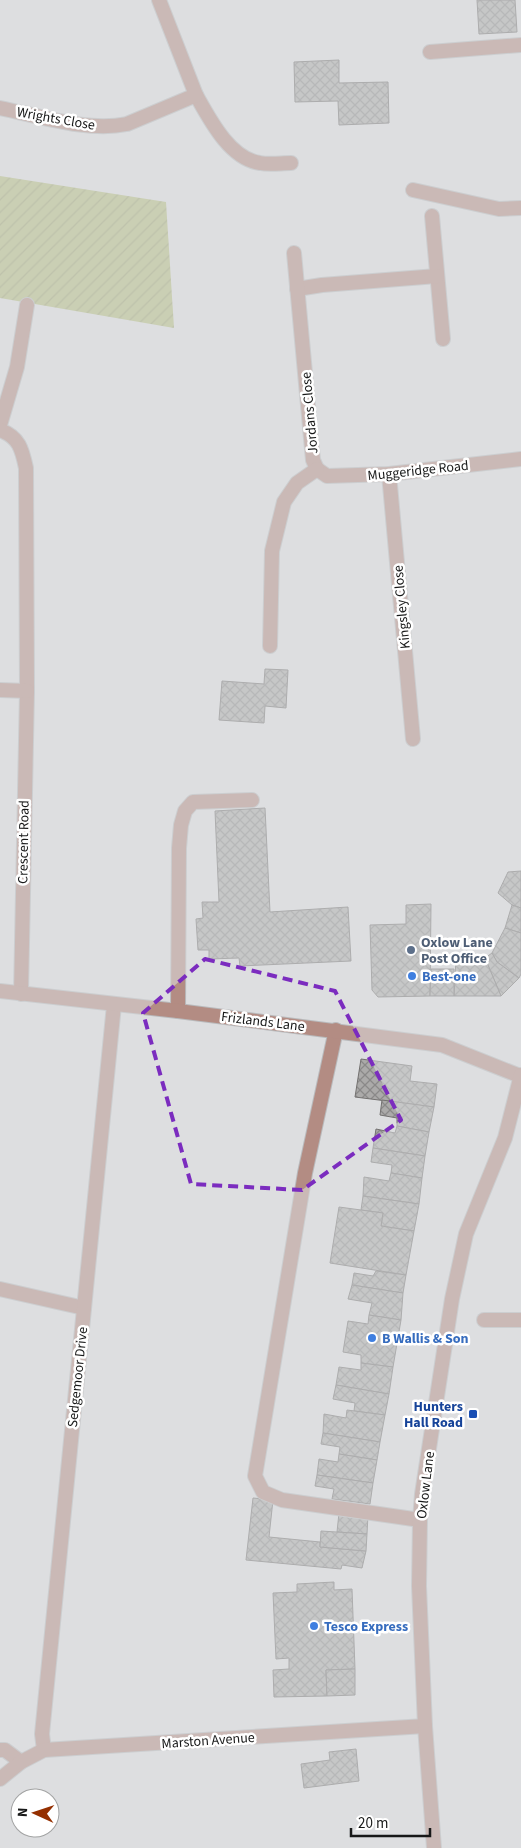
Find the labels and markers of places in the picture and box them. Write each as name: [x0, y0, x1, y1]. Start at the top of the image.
place label: Oxlow Lane Post Office: [421, 933, 493, 969]
marker: Oxlow Lane Post Office: [405, 944, 417, 956]
place label: Best-one: [422, 967, 476, 987]
marker: Best-one: [406, 970, 418, 982]
place label: B Wallis & Son: [382, 1329, 468, 1349]
marker: B Wallis & Son: [366, 1332, 378, 1344]
place label: Hunters Hall Road: [404, 1397, 463, 1433]
marker: Hunters Hall Road: [467, 1408, 479, 1420]
place label: Tesco Express: [324, 1617, 408, 1637]
marker: Tesco Express: [308, 1620, 320, 1632]

